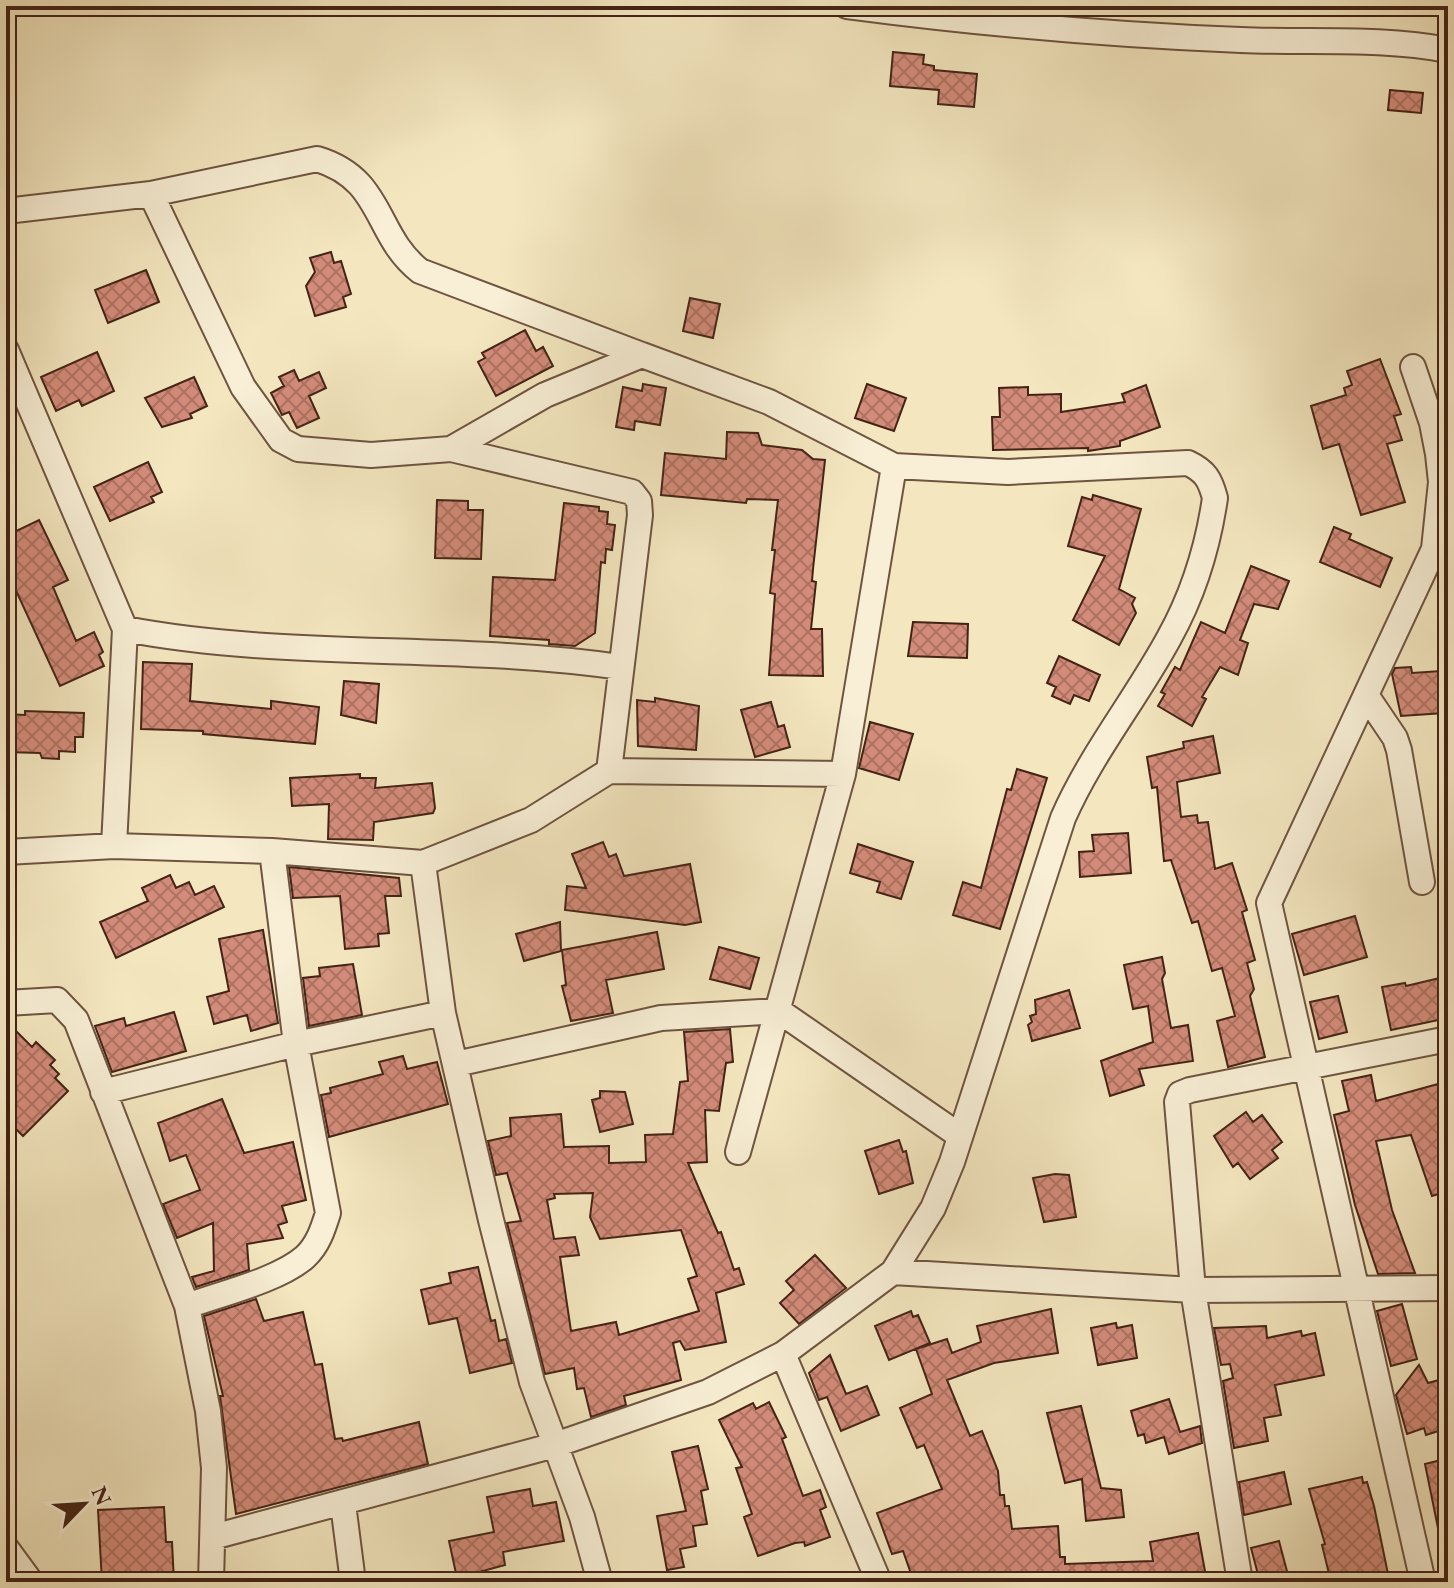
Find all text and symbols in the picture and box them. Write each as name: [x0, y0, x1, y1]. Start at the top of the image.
north arrow: [44, 1464, 124, 1544]
text: N: [85, 1482, 119, 1510]

